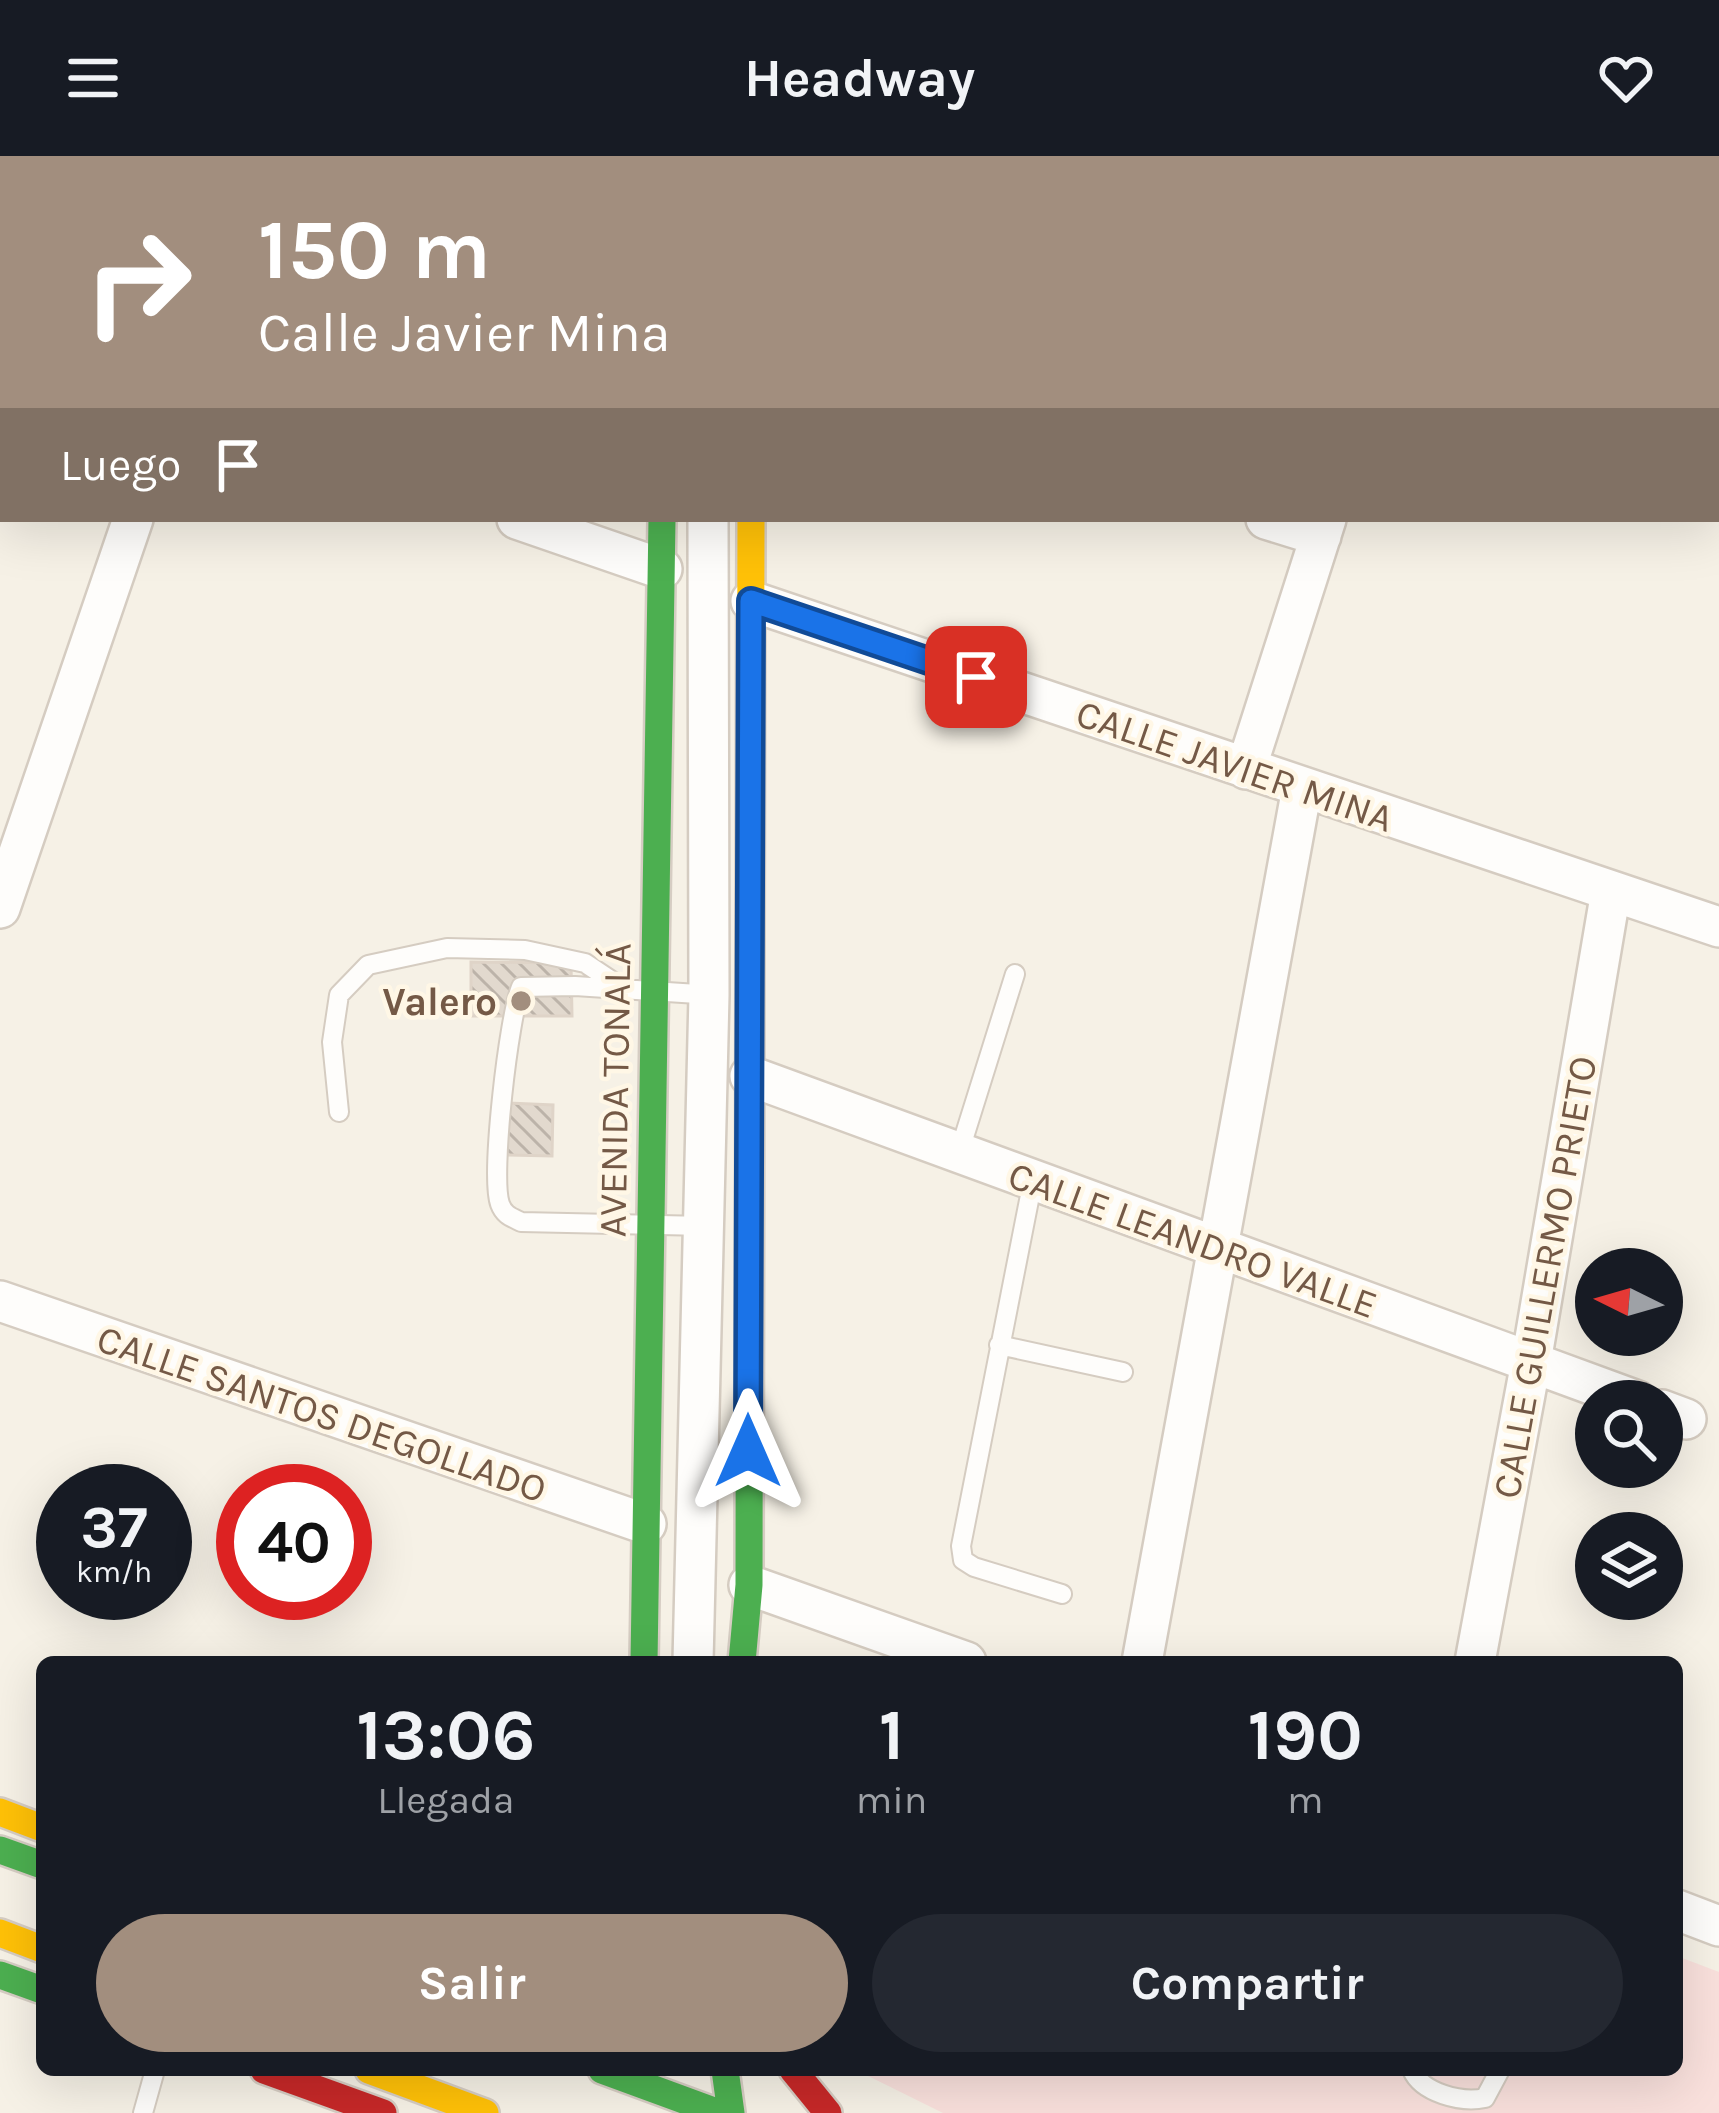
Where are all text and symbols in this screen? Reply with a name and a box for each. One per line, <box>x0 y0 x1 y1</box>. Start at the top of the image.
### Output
icon: menu <box>60 45 126 111</box>
icon: heart <box>1593 45 1659 111</box>
text: Headway <box>744 46 975 110</box>
text: 150 m <box>258 201 491 299</box>
icon: right <box>60 204 216 360</box>
text: Calle Javier Mina <box>258 301 671 365</box>
icon: arrive <box>205 432 271 498</box>
text: Luego <box>60 439 181 491</box>
pin <box>925 626 1027 728</box>
icon: arrive <box>943 644 1009 710</box>
street label: CALLE JAVIER MINA <box>1070 690 1399 842</box>
street label: AVENIDA TONALÁ <box>589 942 641 1238</box>
place label: Valero <box>382 979 497 1025</box>
marker: Valero <box>508 988 534 1014</box>
street label: CALLE GUILLERMO PRIETO <box>1483 1052 1607 1502</box>
street label: CALLE LEANDRO VALLE <box>1002 1152 1383 1328</box>
north arrow <box>1575 1248 1683 1356</box>
map controls <box>1575 1248 1683 1620</box>
street label: CALLE SANTOS DEGOLLADO <box>91 1315 552 1513</box>
button: search <box>1575 1380 1683 1488</box>
position arrow <box>685 1388 811 1514</box>
speed limit sign: 40 <box>216 1464 372 1620</box>
text: 37 <box>80 1492 148 1562</box>
button: layers <box>1575 1512 1683 1620</box>
text: km/h <box>76 1554 152 1590</box>
text: 13:06 <box>356 1693 535 1777</box>
text: 1 <box>879 1693 904 1777</box>
text: 190 <box>1248 1693 1363 1777</box>
text: Llegada <box>377 1777 514 1823</box>
text: min <box>856 1777 927 1823</box>
text: m <box>1287 1777 1323 1823</box>
button: Salir <box>96 1914 848 2052</box>
button: Compartir <box>872 1914 1623 2052</box>

